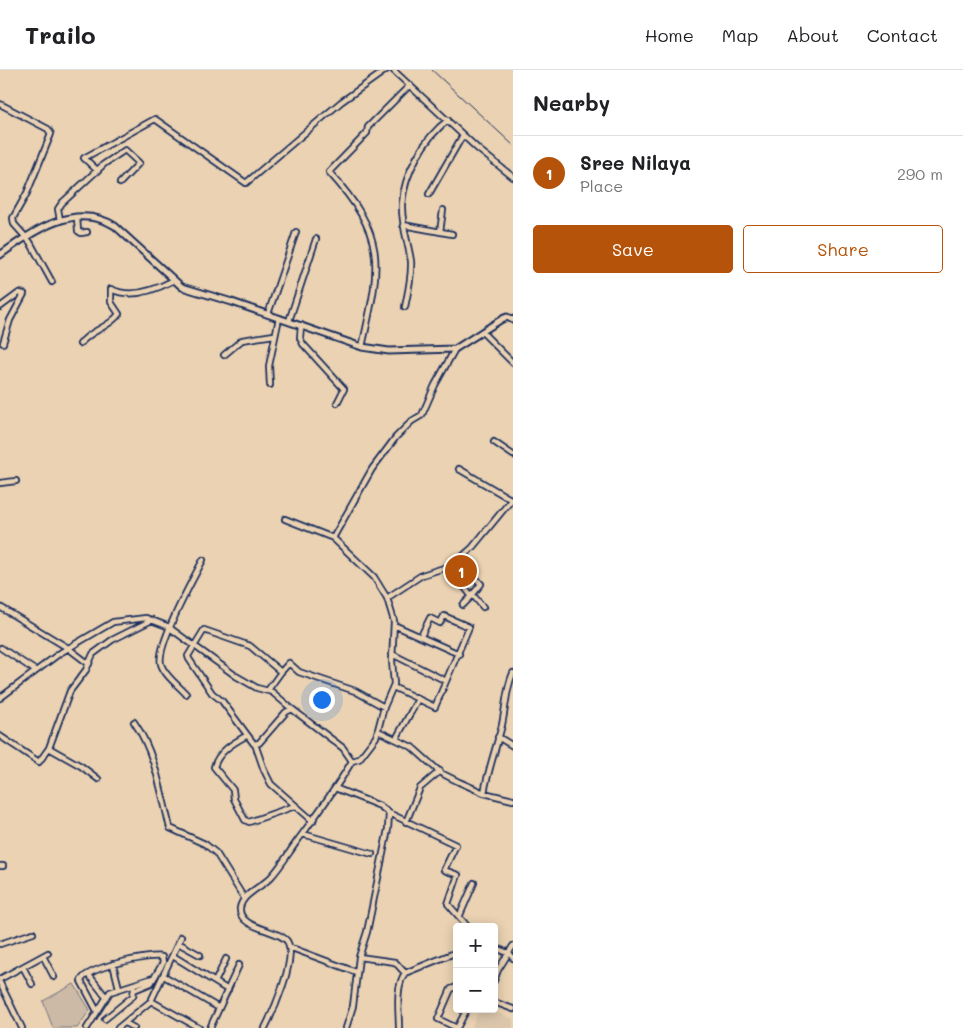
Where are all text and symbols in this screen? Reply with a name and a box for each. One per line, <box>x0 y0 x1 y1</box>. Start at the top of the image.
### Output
text: Trailo <box>25 19 96 50</box>
text: Home <box>645 23 694 47</box>
text: Map <box>722 23 758 47</box>
text: About <box>786 23 839 47</box>
text: Contact <box>867 23 938 47</box>
text: Nearby <box>533 89 610 116</box>
text: Sree Nilaya <box>580 150 691 175</box>
text: 1 <box>545 163 553 184</box>
text: 290 m <box>897 163 943 184</box>
text: Place <box>580 175 623 196</box>
button: Save <box>533 225 733 273</box>
button: Share <box>743 225 943 273</box>
pin: 1 <box>445 552 477 590</box>
your location <box>309 687 335 713</box>
map controls <box>453 923 498 1013</box>
button: + <box>453 923 498 968</box>
button: − <box>453 968 498 1013</box>

